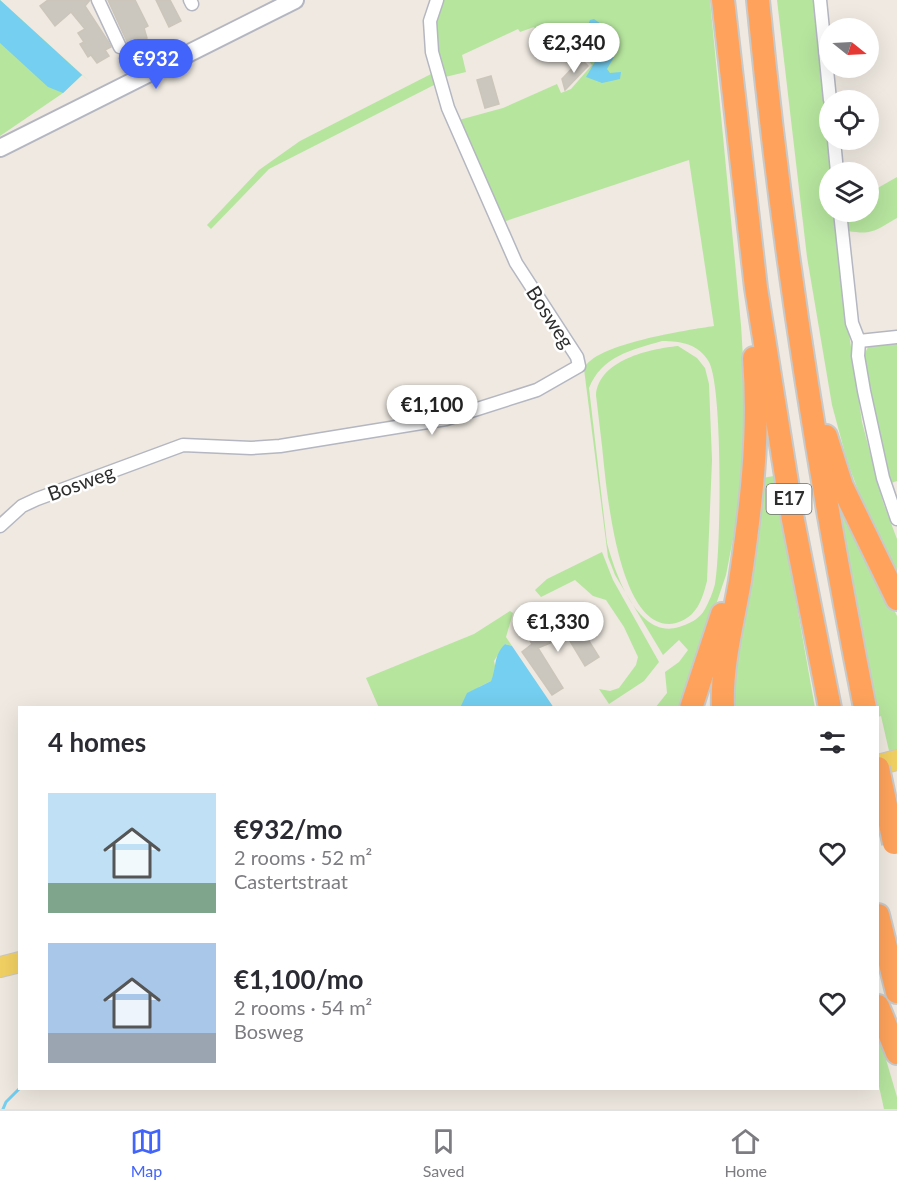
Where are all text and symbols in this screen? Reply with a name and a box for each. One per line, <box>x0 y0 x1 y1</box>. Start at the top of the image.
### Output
north arrow <box>819 18 879 78</box>
map controls <box>819 18 879 222</box>
pin: €2,340 <box>525 23 623 74</box>
text: €2,340 <box>543 30 605 54</box>
pin: €932 <box>120 39 192 90</box>
text: €932 <box>133 46 179 70</box>
button: locate <box>819 90 879 150</box>
button: layers <box>819 162 879 222</box>
street label: Bosweg <box>522 281 580 352</box>
pin: €1,100 <box>383 385 481 436</box>
text: €1,100 <box>401 392 463 416</box>
street label: Bosweg <box>44 459 117 505</box>
road number: E17 <box>766 484 812 514</box>
pin: €1,330 <box>509 602 607 653</box>
text: €1,330 <box>527 609 589 633</box>
text: 4 homes <box>48 726 146 758</box>
icon: filters <box>816 726 849 759</box>
text: €932/mo <box>234 813 342 845</box>
icon: home <box>96 817 168 889</box>
icon: heart <box>816 837 849 870</box>
text: 2 rooms · 52 m² <box>234 845 372 869</box>
text: Castertstraat <box>234 869 348 893</box>
text: €1,100/mo <box>234 963 364 995</box>
icon: home <box>96 967 168 1039</box>
icon: heart <box>816 987 849 1020</box>
text: 2 rooms · 54 m² <box>234 995 372 1019</box>
text: Bosweg <box>234 1019 303 1043</box>
tab: Map <box>130 1125 163 1180</box>
tab: Saved <box>423 1125 465 1180</box>
tab: Home <box>724 1125 767 1180</box>

